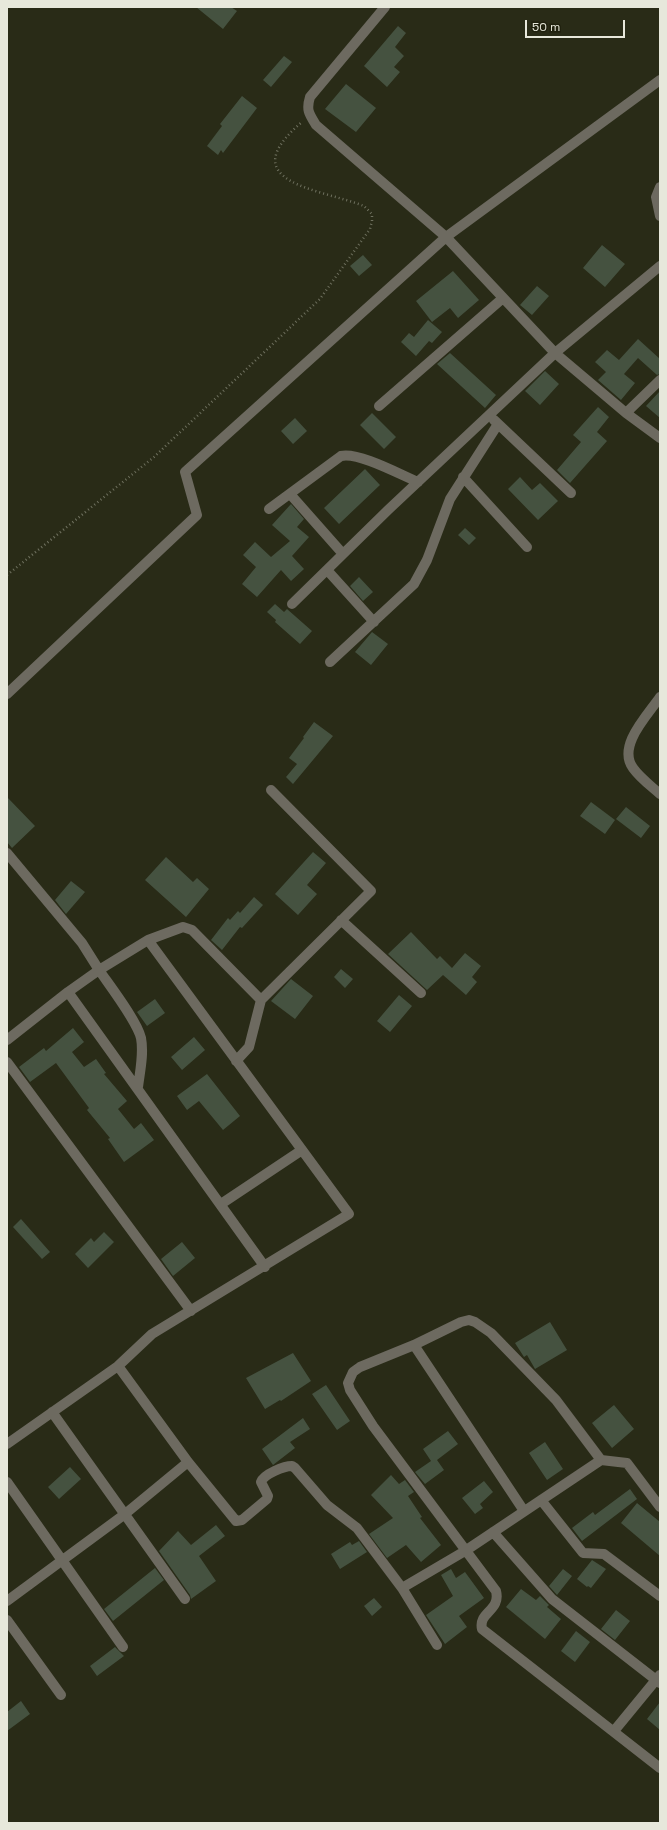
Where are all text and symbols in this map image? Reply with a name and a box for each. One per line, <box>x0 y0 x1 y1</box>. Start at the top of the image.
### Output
scale bar <box>527 12 627 38</box>
text: 50 m <box>532 19 560 35</box>

